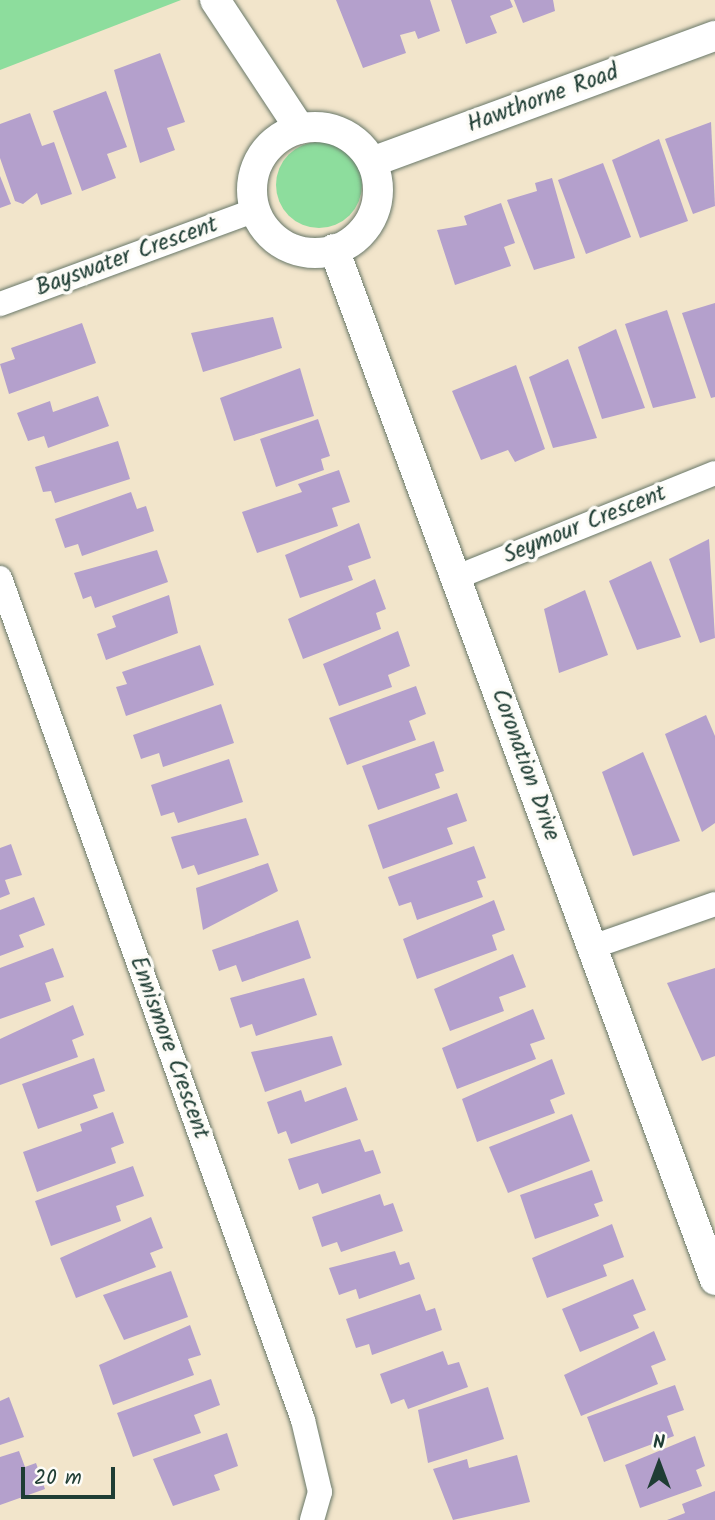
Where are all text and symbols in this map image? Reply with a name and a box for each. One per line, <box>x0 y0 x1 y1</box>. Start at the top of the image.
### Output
street label: Hawthorne Road <box>464 59 622 139</box>
street label: Bayswater Crescent <box>32 211 222 303</box>
street label: Seymour Crescent <box>500 480 670 570</box>
street label: Coronation Drive <box>485 685 565 845</box>
street label: Ennismore Crescent <box>123 953 215 1143</box>
text: N <box>653 1428 665 1458</box>
north arrow <box>624 1429 694 1499</box>
scale bar <box>24 1454 119 1498</box>
text: 20 m <box>34 1462 82 1495</box>

